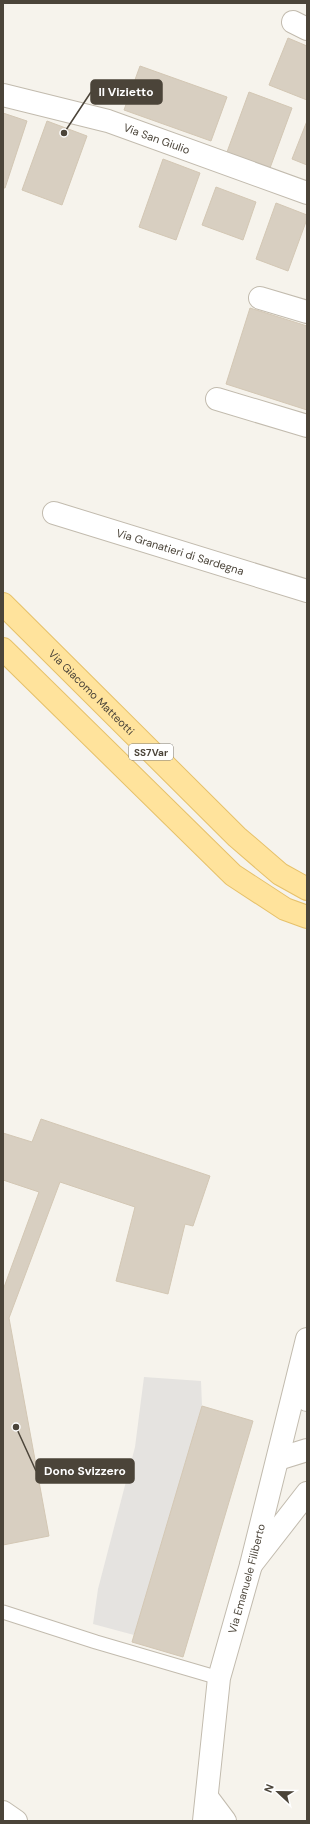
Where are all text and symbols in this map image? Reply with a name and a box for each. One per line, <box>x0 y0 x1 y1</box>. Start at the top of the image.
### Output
callout: Il Vizietto <box>91 80 162 104</box>
text: Il Vizietto <box>99 84 153 100</box>
street label: Via San Giulio <box>122 120 192 157</box>
street label: Via Granatieri di Sardegna <box>115 526 246 578</box>
street label: Via Giacomo Matteotti <box>46 647 137 738</box>
road number: SS7Var <box>129 744 173 760</box>
callout: Dono Svizzero <box>36 1459 134 1483</box>
text: Dono Svizzero <box>44 1463 126 1479</box>
street label: Via Emanuele Filiberto <box>225 1522 268 1635</box>
north arrow <box>258 1772 298 1812</box>
text: N <box>261 1782 277 1795</box>

